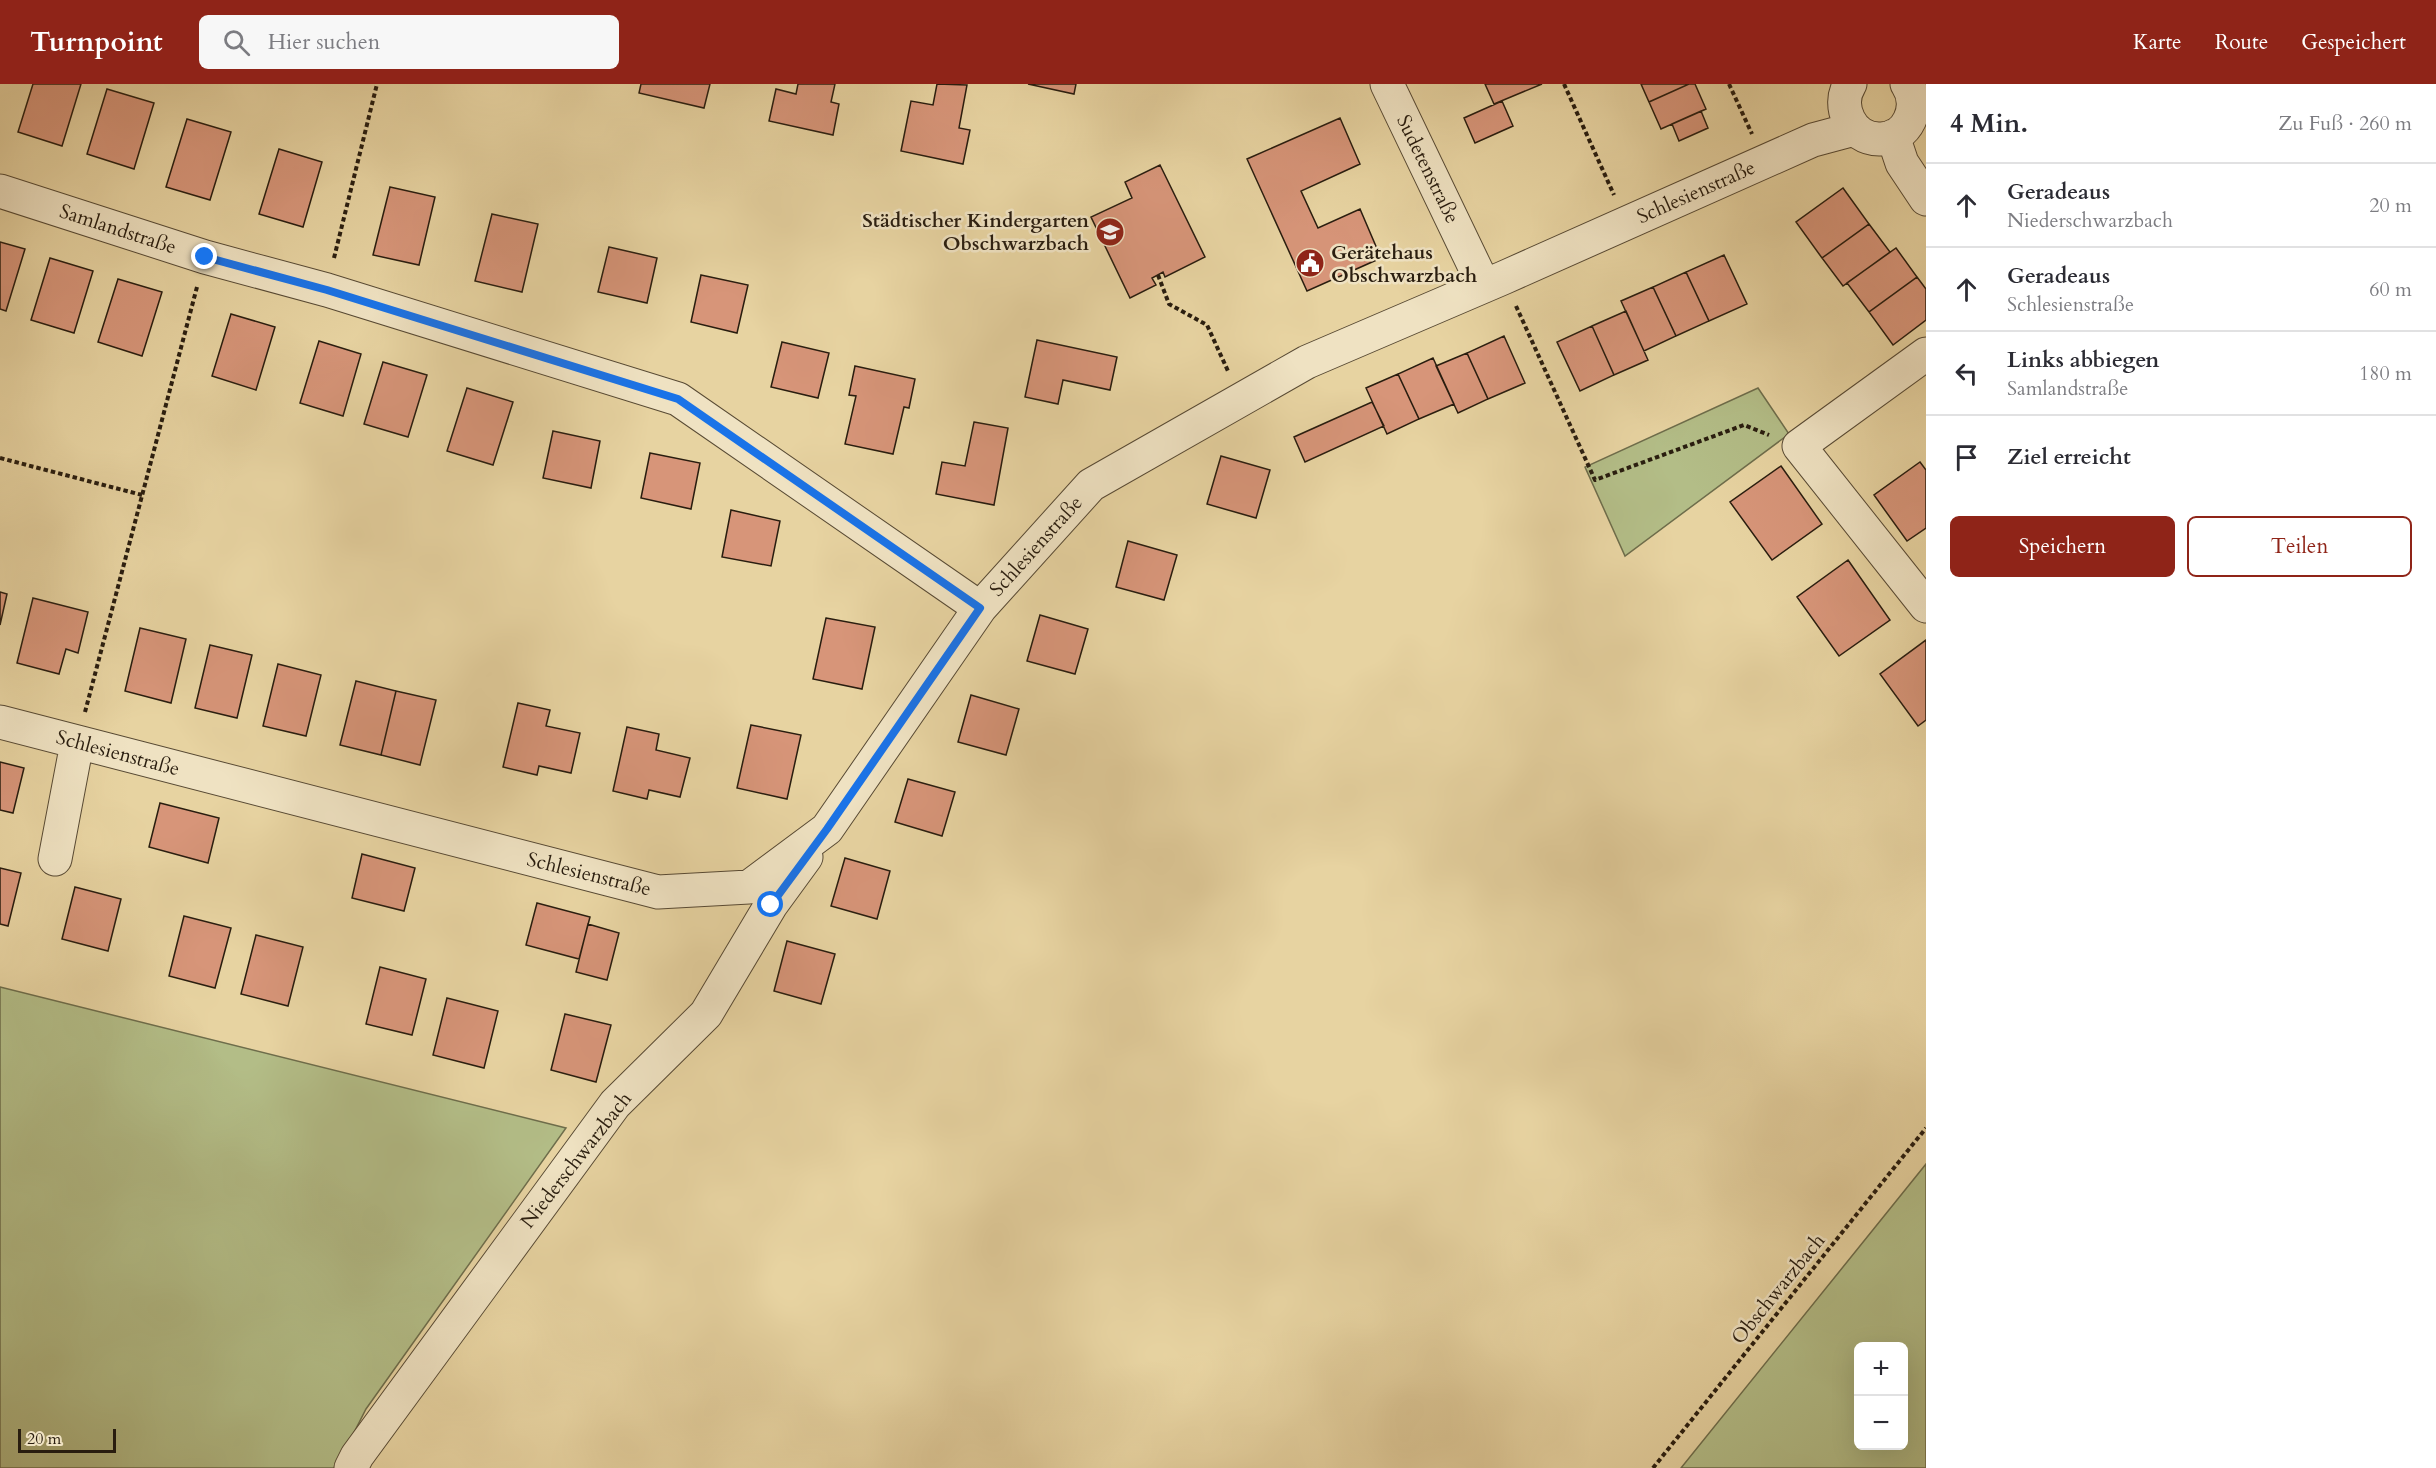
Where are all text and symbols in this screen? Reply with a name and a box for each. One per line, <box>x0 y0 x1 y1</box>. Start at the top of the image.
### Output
search box <box>199 15 619 69</box>
text: Turnpoint <box>30 23 163 61</box>
icon: search <box>220 26 253 59</box>
text: Hier suchen <box>268 27 380 57</box>
text: Karte <box>2133 28 2182 57</box>
text: Route <box>2215 28 2268 57</box>
text: Gespeichert <box>2301 28 2406 57</box>
text: 4 Min. <box>1950 106 2028 141</box>
street label: Sudetenstraße <box>1390 110 1466 228</box>
text: Zu Fuß · 260 m <box>2278 110 2412 137</box>
street label: Schlesienstraße <box>1632 154 1760 230</box>
text: Geradeaus <box>2007 177 2110 207</box>
icon: ahead <box>1950 189 1983 222</box>
text: 20 m <box>2369 192 2412 219</box>
street label: Samlandstraße <box>56 197 180 261</box>
place label: Städtischer Kindergarten Obschwarzbach <box>862 207 1090 257</box>
text: Niederschwarzbach <box>2007 207 2173 234</box>
school or university icon: Städtischer Kindergarten Obschwarzbach <box>1094 216 1126 248</box>
place label: Gerätehaus Obschwarzbach <box>1331 239 1478 289</box>
route end <box>191 243 217 269</box>
public building icon: Gerätehaus Obschwarzbach <box>1294 247 1326 279</box>
text: Geradeaus <box>2007 261 2110 291</box>
icon: ahead <box>1950 273 1983 306</box>
text: 60 m <box>2369 276 2412 303</box>
text: Schlesienstraße <box>2007 291 2134 318</box>
text: Links abbiegen <box>2007 345 2159 375</box>
icon: left <box>1950 357 1983 390</box>
text: 180 m <box>2359 360 2412 387</box>
text: Samlandstraße <box>2007 375 2128 402</box>
icon: arrive <box>1950 441 1983 474</box>
text: Ziel erreicht <box>2007 442 2131 472</box>
street label: Schlesienstraße <box>983 490 1089 602</box>
button: Speichern <box>1950 516 2175 577</box>
button: Teilen <box>2187 516 2412 577</box>
street label: Schlesienstraße <box>53 724 183 782</box>
street label: Schlesienstraße <box>524 846 654 902</box>
route start <box>757 891 783 917</box>
street label: Niederschwarzbach <box>514 1086 638 1234</box>
street label: Obschwarzbach <box>1725 1228 1831 1350</box>
map controls <box>1854 1342 1908 1450</box>
button: + <box>1854 1342 1908 1396</box>
button: − <box>1854 1396 1908 1450</box>
scale bar <box>18 1426 116 1454</box>
text: 20 m <box>27 1428 61 1450</box>

